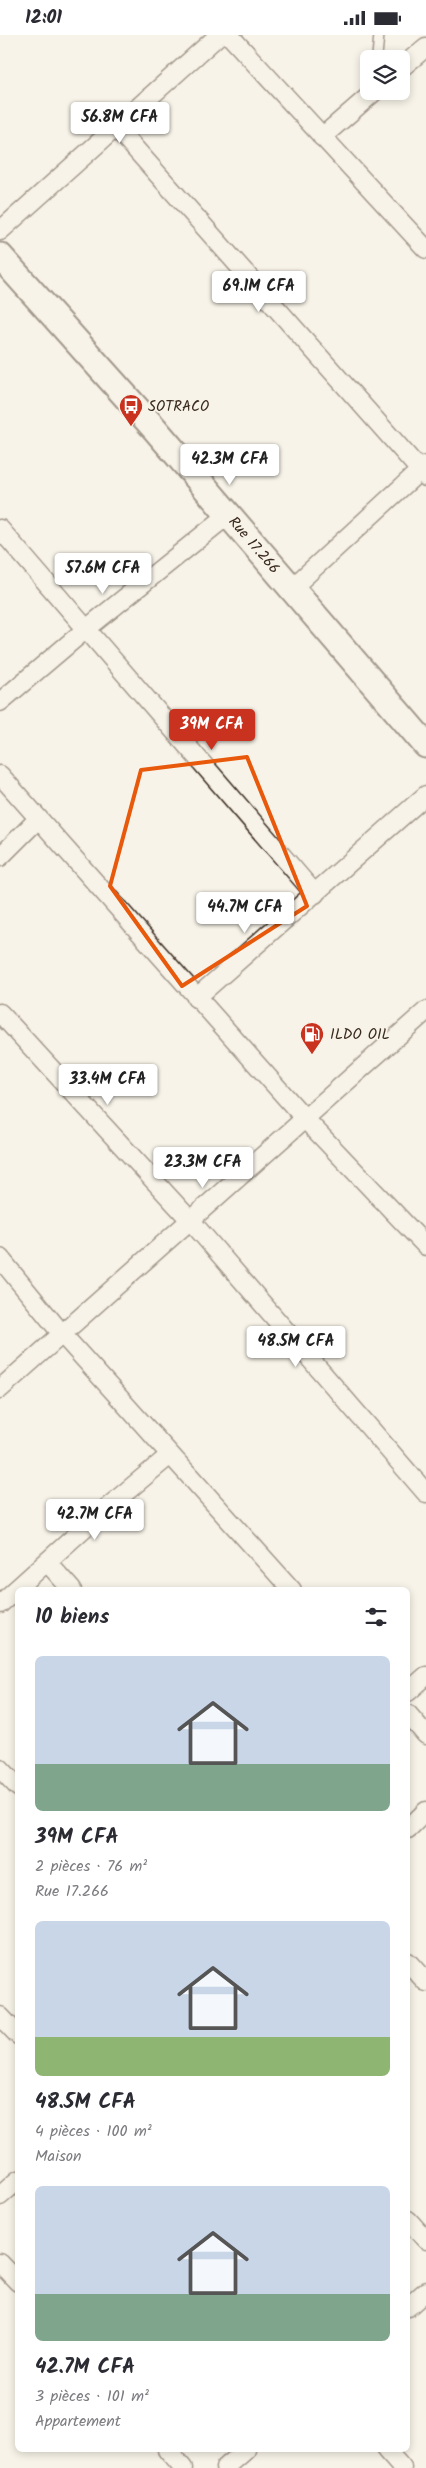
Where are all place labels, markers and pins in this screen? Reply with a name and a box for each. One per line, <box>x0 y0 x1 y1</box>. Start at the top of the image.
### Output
pin: 56.8M CFA <box>63 101 177 144</box>
pin: 69.1M CFA <box>202 271 316 313</box>
bus stop icon: SOTRACO <box>118 393 144 427</box>
place label: SOTRACO <box>148 395 209 419</box>
pin: 42.3M CFA <box>173 443 287 486</box>
pin: 57.6M CFA <box>46 553 160 595</box>
pin: 39M CFA <box>166 709 258 751</box>
pin: 44.7M CFA <box>188 891 302 934</box>
fuel station icon: ILDO OIL <box>299 1021 325 1055</box>
place label: ILDO OIL <box>330 1023 390 1047</box>
pin: 33.4M CFA <box>51 1063 165 1106</box>
pin: 23.3M CFA <box>146 1147 260 1189</box>
pin: 48.5M CFA <box>239 1325 353 1368</box>
pin: 42.7M CFA <box>38 1499 152 1541</box>

